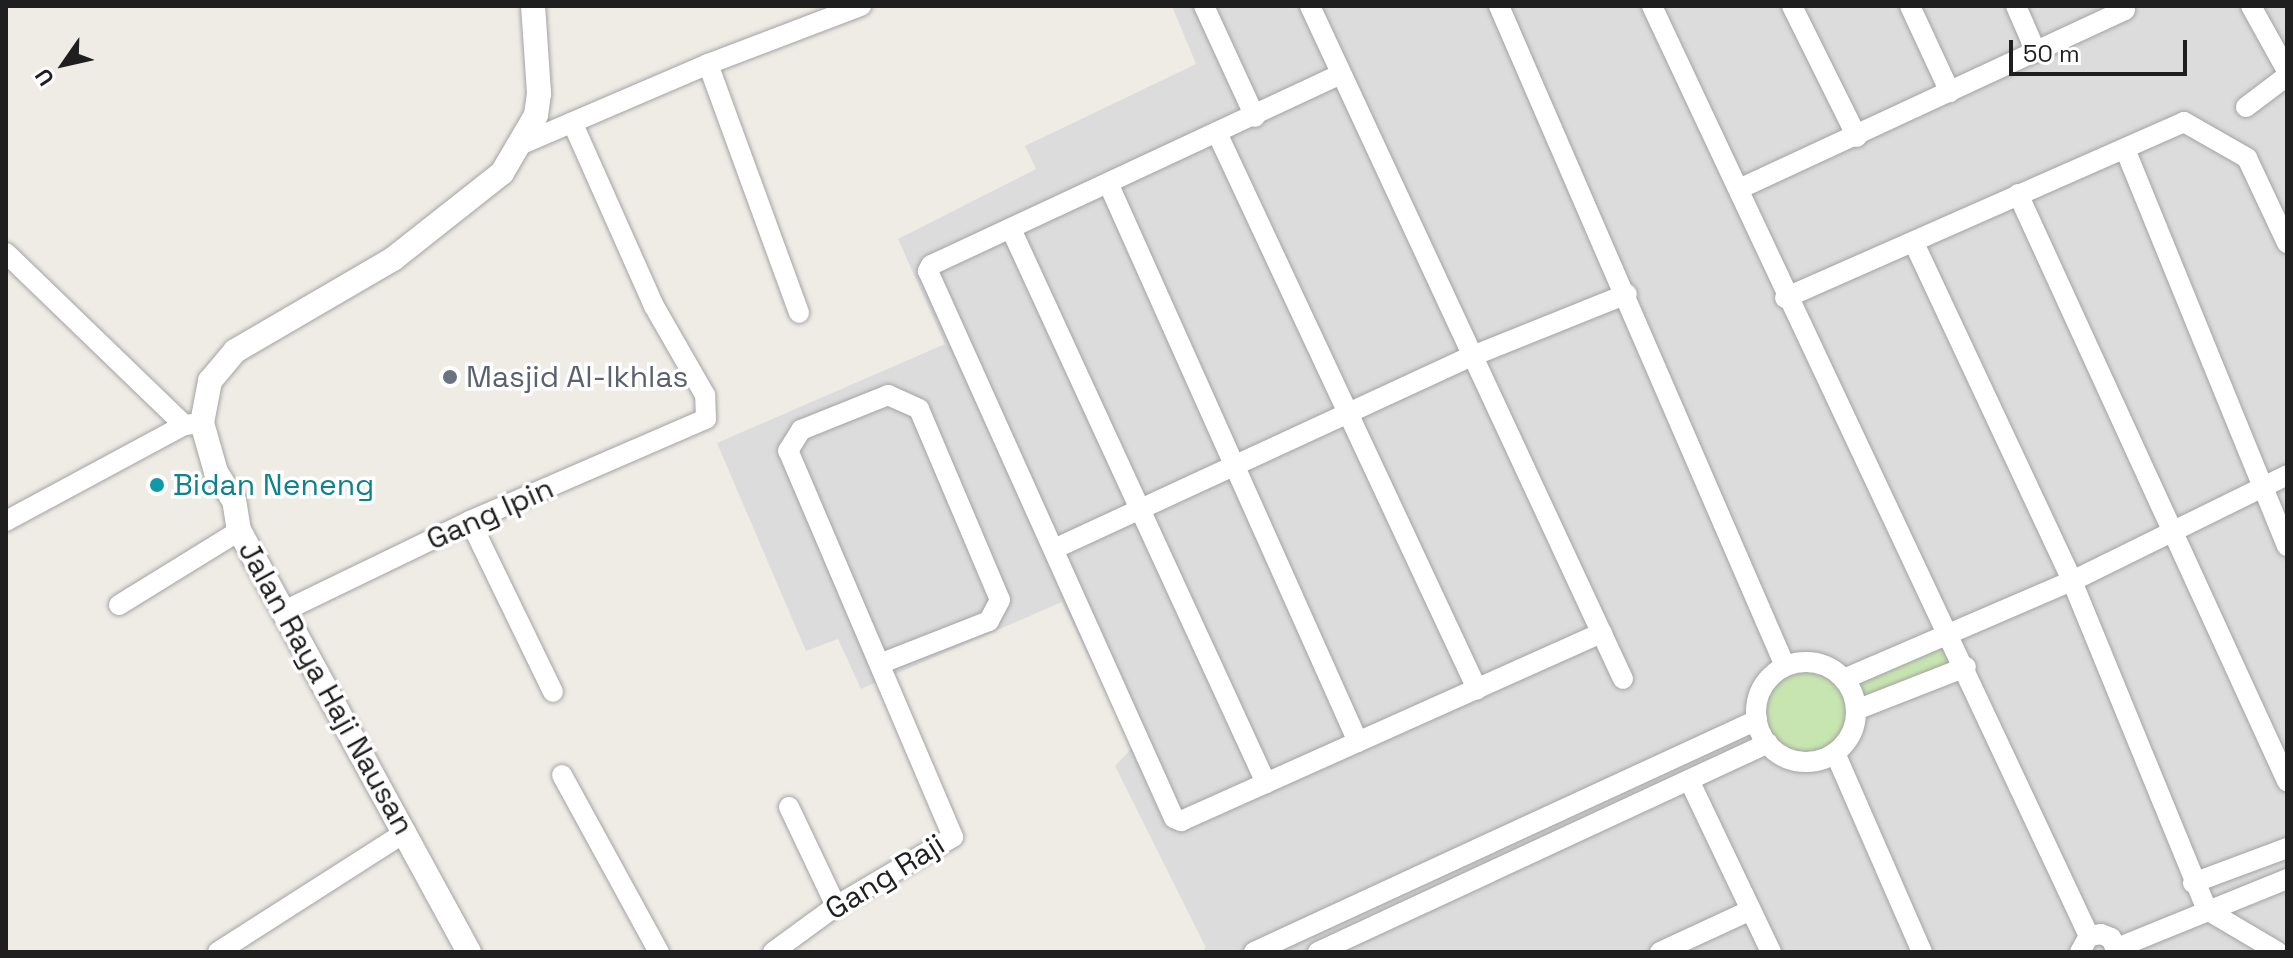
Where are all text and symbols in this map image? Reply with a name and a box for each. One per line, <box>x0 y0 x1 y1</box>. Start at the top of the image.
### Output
north arrow <box>24 24 104 104</box>
scale bar <box>2013 24 2191 74</box>
text: 50 m <box>2023 38 2080 69</box>
text: U <box>28 63 60 91</box>
place label: Masjid Al-Ikhlas <box>466 359 689 395</box>
marker: Masjid Al-Ikhlas <box>441 368 459 386</box>
place label: Bidan Neneng <box>173 467 374 503</box>
street label: Gang Ipin <box>421 470 559 558</box>
marker: Bidan Neneng <box>148 476 166 494</box>
street label: Jalan Raya Haji Nausan <box>230 535 422 841</box>
street label: Gang Raji <box>819 826 951 928</box>

